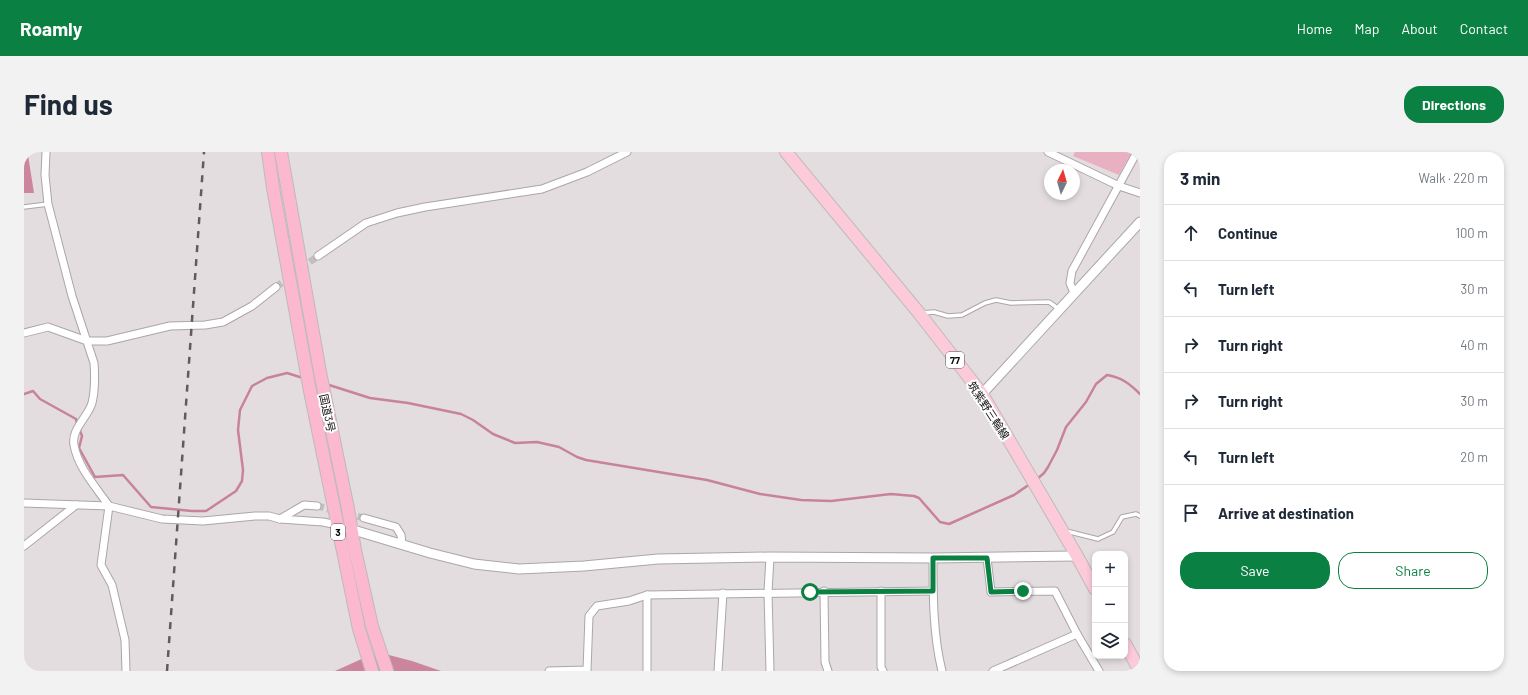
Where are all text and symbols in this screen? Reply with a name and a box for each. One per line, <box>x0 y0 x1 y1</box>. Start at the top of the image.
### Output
text: Roamly <box>20 17 82 40</box>
text: Home <box>1297 20 1333 37</box>
text: Map <box>1355 20 1379 37</box>
text: About <box>1401 20 1438 37</box>
text: Contact <box>1460 20 1508 37</box>
button: Directions <box>1404 86 1504 123</box>
text: Find us <box>24 87 113 121</box>
north arrow <box>1044 164 1080 200</box>
text: 3 min <box>1180 168 1220 188</box>
text: Walk · 220 m <box>1418 170 1488 186</box>
icon: ahead <box>1180 222 1202 244</box>
text: Continue <box>1218 224 1278 242</box>
text: 100 m <box>1455 225 1488 241</box>
icon: left <box>1180 278 1202 300</box>
text: Turn left <box>1218 280 1274 298</box>
text: 30 m <box>1461 281 1488 297</box>
icon: right <box>1180 334 1202 356</box>
text: Turn right <box>1218 336 1283 354</box>
text: 40 m <box>1460 337 1488 353</box>
road number: 77 <box>946 352 964 368</box>
street label: 筑紫野三輪線 <box>966 379 1012 441</box>
icon: right <box>1180 390 1202 412</box>
text: Turn right <box>1218 392 1283 410</box>
street label: 国道3号 <box>318 393 338 433</box>
text: 30 m <box>1461 393 1488 409</box>
icon: left <box>1180 446 1202 468</box>
text: Turn left <box>1218 448 1274 466</box>
text: 20 m <box>1460 449 1488 465</box>
icon: arrive <box>1180 502 1202 524</box>
text: Arrive at destination <box>1218 504 1354 522</box>
road number: 3 <box>331 524 345 540</box>
map controls <box>1092 551 1128 659</box>
button: + <box>1092 551 1128 587</box>
button: Save <box>1180 552 1330 589</box>
button: Share <box>1338 552 1488 589</box>
route end <box>1014 582 1032 600</box>
route start <box>801 583 819 601</box>
button: − <box>1092 587 1128 623</box>
button: layers <box>1092 623 1128 659</box>

